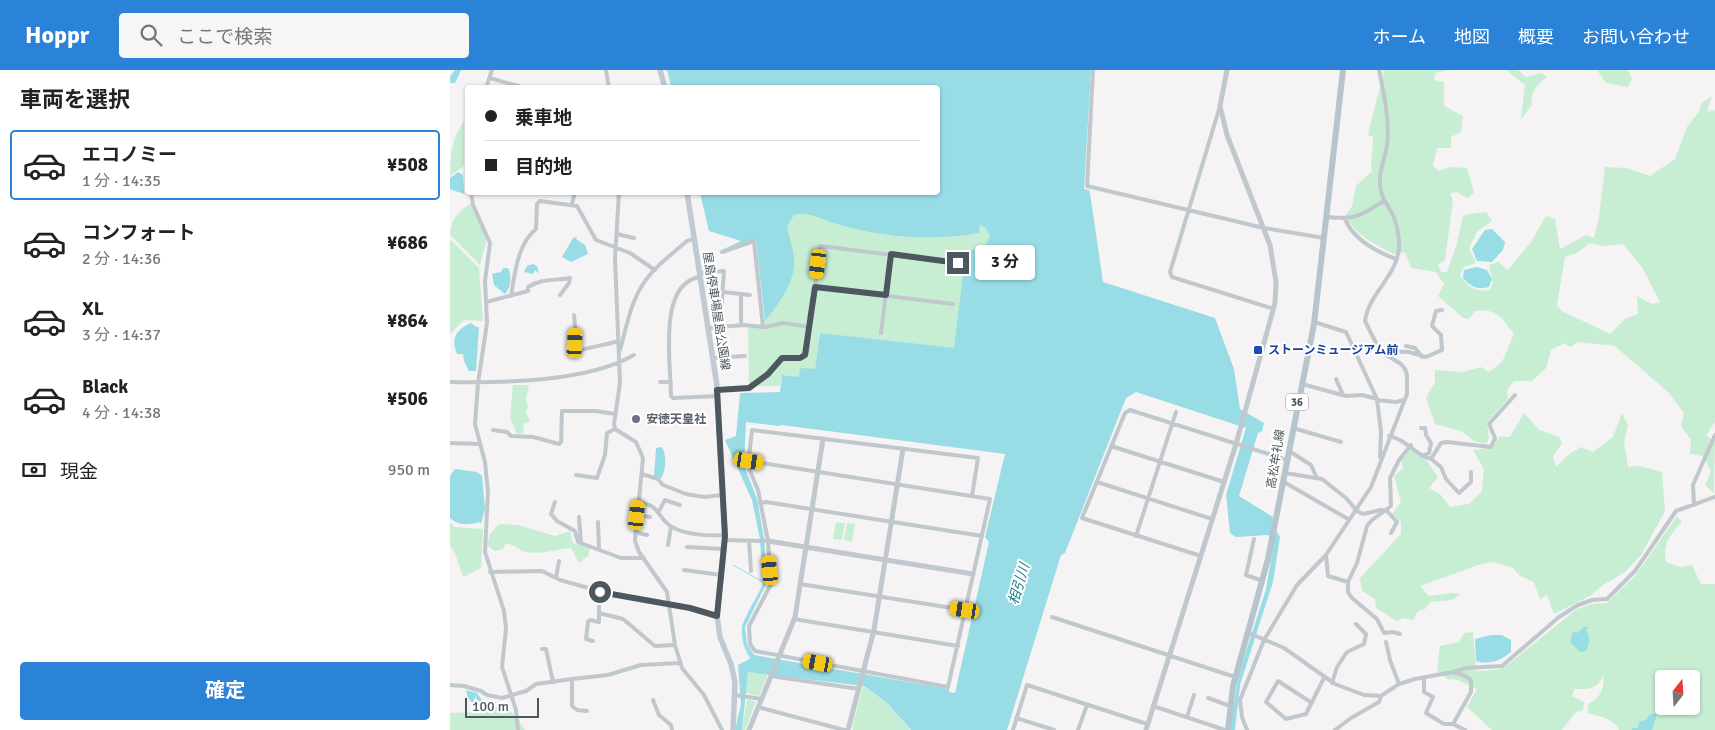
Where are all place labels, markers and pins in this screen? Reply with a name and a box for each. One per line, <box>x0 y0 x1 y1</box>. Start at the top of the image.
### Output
place label: ストーンミュージアム前 <box>1268 343 1398 358</box>
marker: ストーンミュージアム前 <box>1252 344 1264 356</box>
place label: 安徳天皇社 <box>646 412 706 427</box>
marker: 安徳天皇社 <box>630 413 642 425</box>

